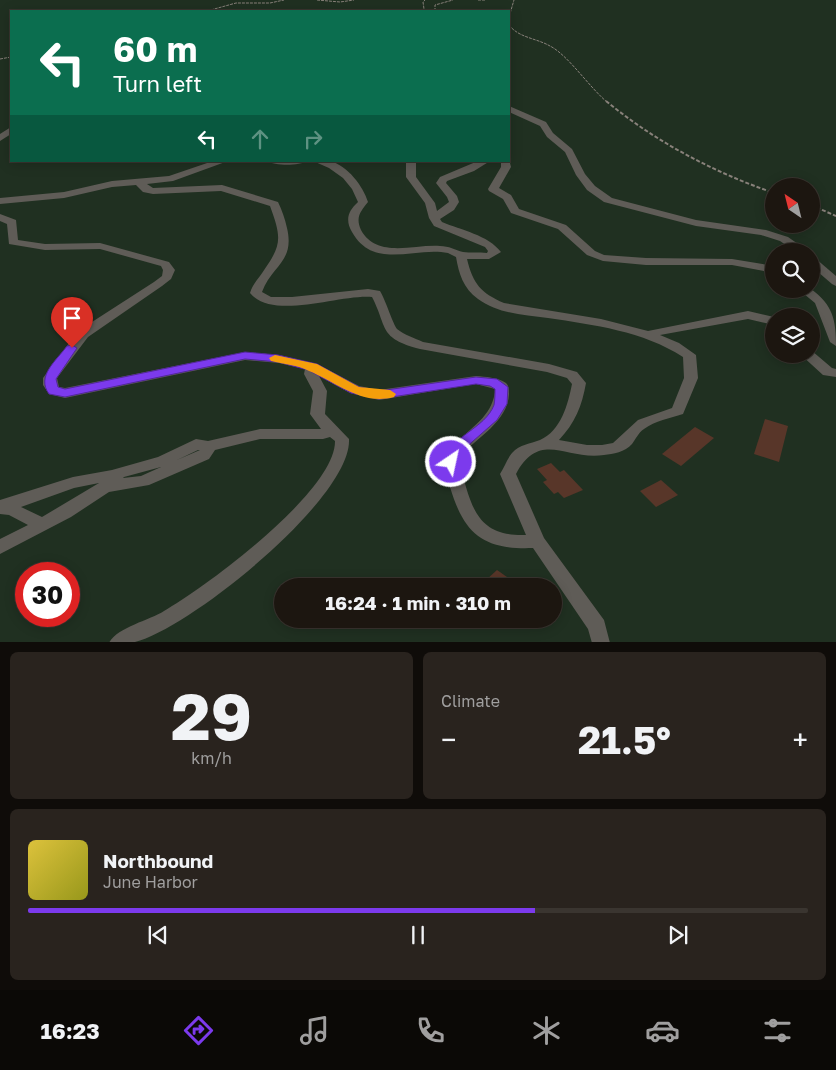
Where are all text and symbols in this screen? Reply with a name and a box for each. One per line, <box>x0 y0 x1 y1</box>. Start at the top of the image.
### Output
text: 60 m <box>113 28 197 70</box>
icon: left <box>30 30 95 95</box>
text: Turn left <box>113 70 202 97</box>
icon: left <box>193 125 221 153</box>
icon: ahead <box>246 125 274 153</box>
icon: right <box>299 125 327 153</box>
north arrow <box>765 178 820 232</box>
map controls <box>765 178 820 363</box>
button: search <box>765 243 820 298</box>
pin <box>51 297 93 348</box>
icon: arrive <box>58 304 86 332</box>
button: layers <box>765 308 820 363</box>
position arrow <box>424 435 476 487</box>
speed limit sign: 30 <box>15 562 80 627</box>
text: 16:24 · 1 min · 310 m <box>325 591 511 614</box>
text: 29 <box>171 676 252 754</box>
text: Climate <box>441 691 500 711</box>
text: 21.5° <box>578 717 671 762</box>
text: − <box>441 723 456 756</box>
text: + <box>793 723 808 756</box>
text: km/h <box>191 748 232 768</box>
text: Northbound <box>103 849 213 872</box>
text: June Harbor <box>103 872 198 892</box>
icon: previous <box>144 921 172 949</box>
icon: pause <box>404 921 432 949</box>
icon: next <box>664 921 692 949</box>
icon: directions <box>181 1013 216 1048</box>
icon: music <box>297 1013 332 1048</box>
icon: phone <box>413 1013 448 1048</box>
icon: climate <box>529 1013 564 1048</box>
icon: car <box>645 1013 680 1048</box>
icon: filters <box>760 1013 795 1048</box>
text: 16:23 <box>40 1017 100 1044</box>

